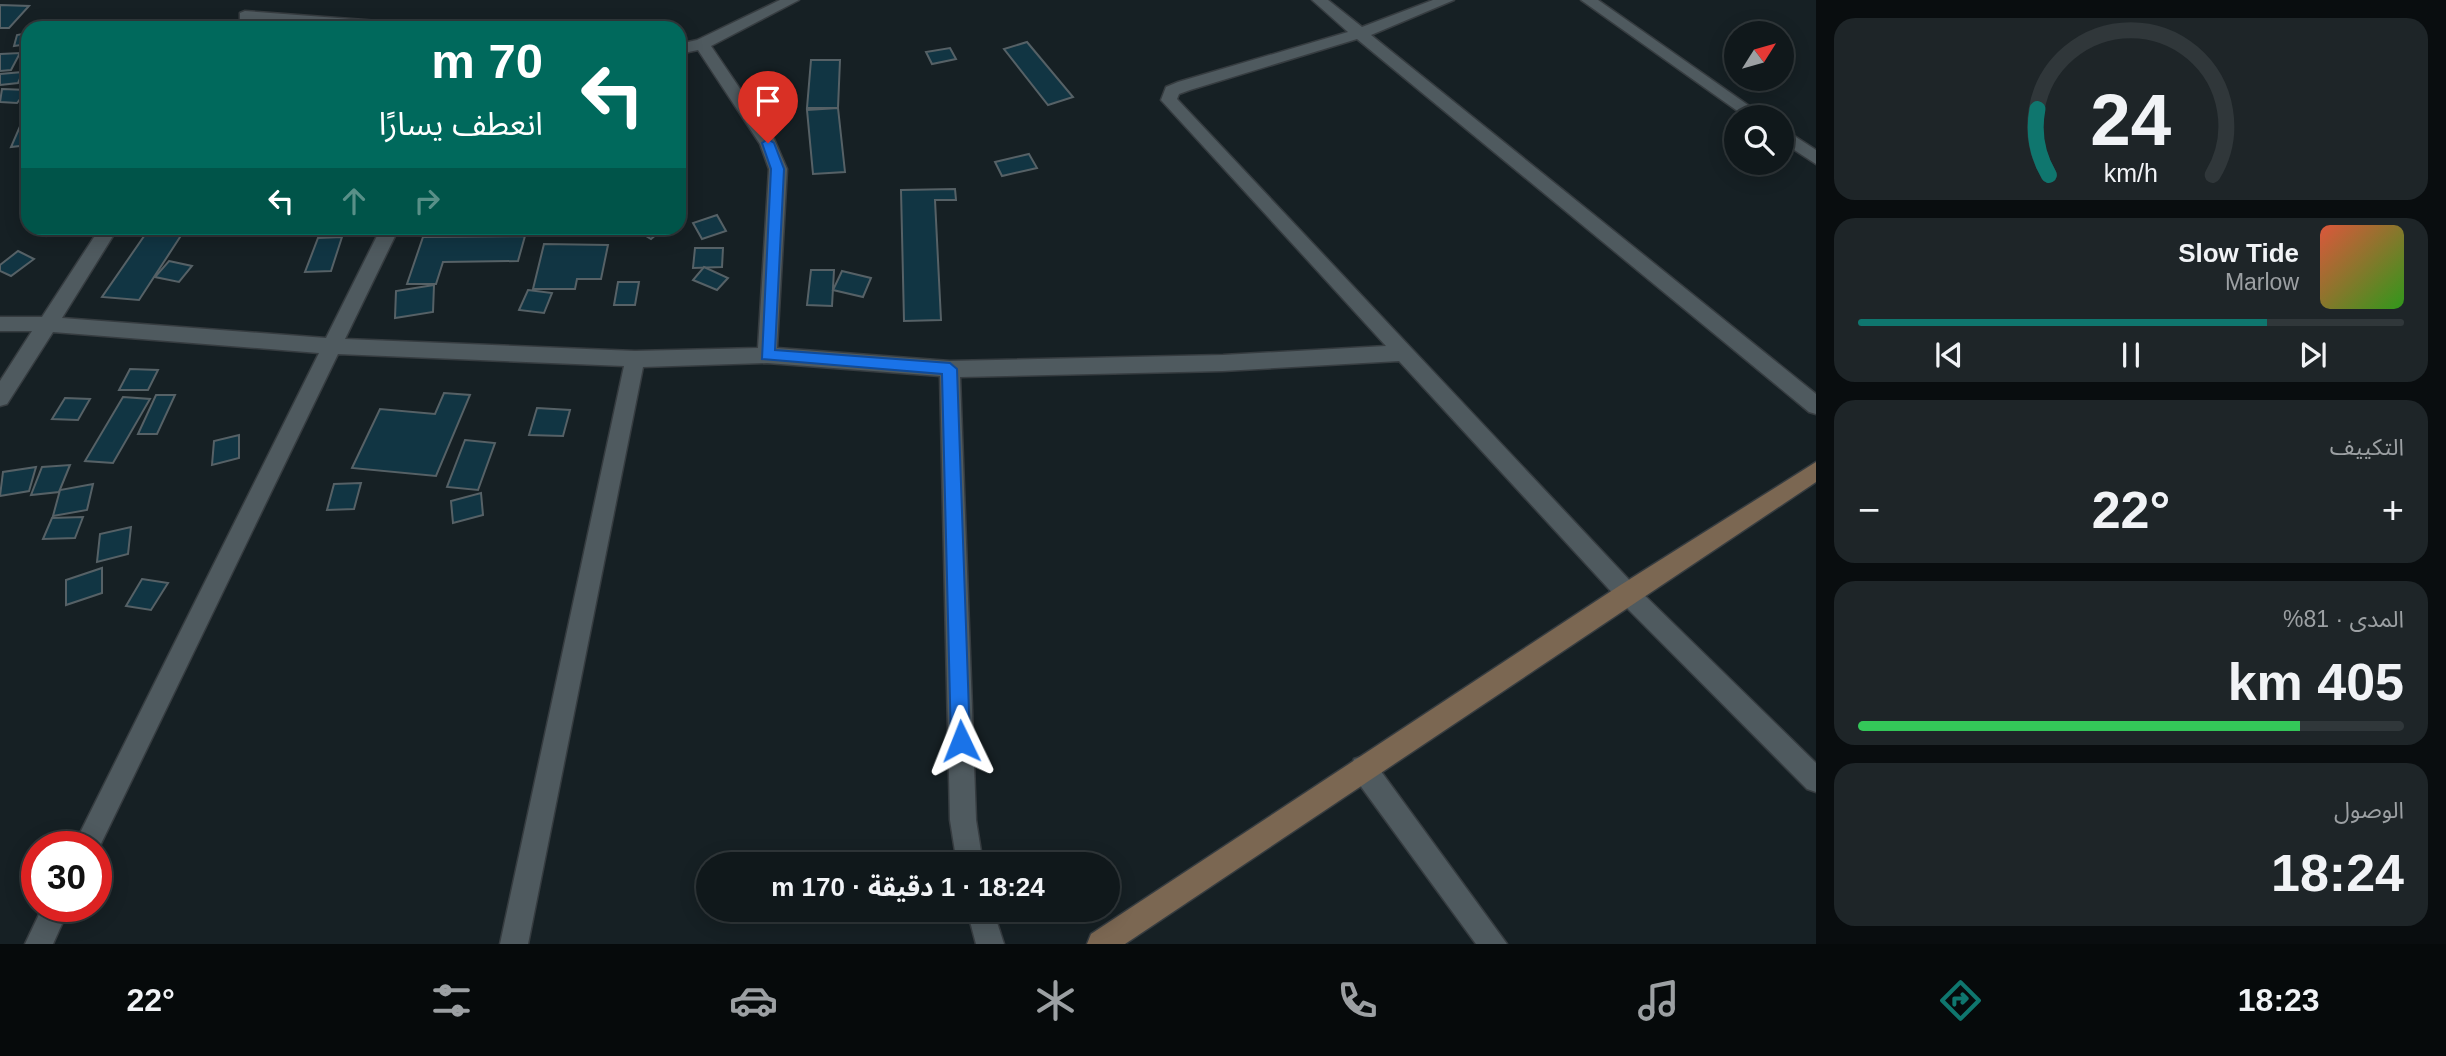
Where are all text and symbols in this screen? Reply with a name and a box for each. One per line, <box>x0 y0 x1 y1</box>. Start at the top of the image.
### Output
north arrow <box>1724 21 1794 91</box>
map controls <box>1724 21 1794 175</box>
text: 70 m <box>431 34 543 88</box>
icon: left <box>567 49 658 140</box>
pin <box>738 71 798 143</box>
text: 24 <box>2091 79 2172 160</box>
icon: arrive <box>749 82 787 120</box>
button: search <box>1724 105 1794 175</box>
text: انعطف يسارًا <box>379 106 543 142</box>
text: km/h <box>2104 159 2158 187</box>
icon: left <box>262 182 300 220</box>
icon: ahead <box>335 182 373 220</box>
icon: right <box>408 182 446 220</box>
text: Slow Tide <box>2178 238 2299 268</box>
text: Marlow <box>2225 269 2299 295</box>
icon: previous <box>1930 336 1968 374</box>
icon: pause <box>2112 336 2150 374</box>
icon: next <box>2294 336 2332 374</box>
text: التكييف <box>2330 434 2404 460</box>
text: 22° <box>2092 481 2170 539</box>
text: − <box>1858 489 1880 531</box>
text: + <box>2382 489 2404 531</box>
text: المدى · 81% <box>2283 606 2404 632</box>
text: 405 km <box>2228 653 2404 711</box>
position arrow <box>924 704 998 778</box>
text: الوصول <box>2334 797 2404 823</box>
speed limit sign: 30 <box>21 831 112 922</box>
text: 18:24 <box>2271 844 2404 902</box>
text: 18:24 · 1 دقيقة · 170 m <box>771 872 1045 902</box>
icon: filters <box>427 976 476 1025</box>
icon: car <box>729 976 778 1025</box>
icon: climate <box>1031 976 1080 1025</box>
icon: phone <box>1333 976 1382 1025</box>
icon: music <box>1634 976 1683 1025</box>
icon: directions <box>1936 976 1985 1025</box>
text: 22° <box>126 982 175 1018</box>
text: 18:23 <box>2238 982 2320 1018</box>

